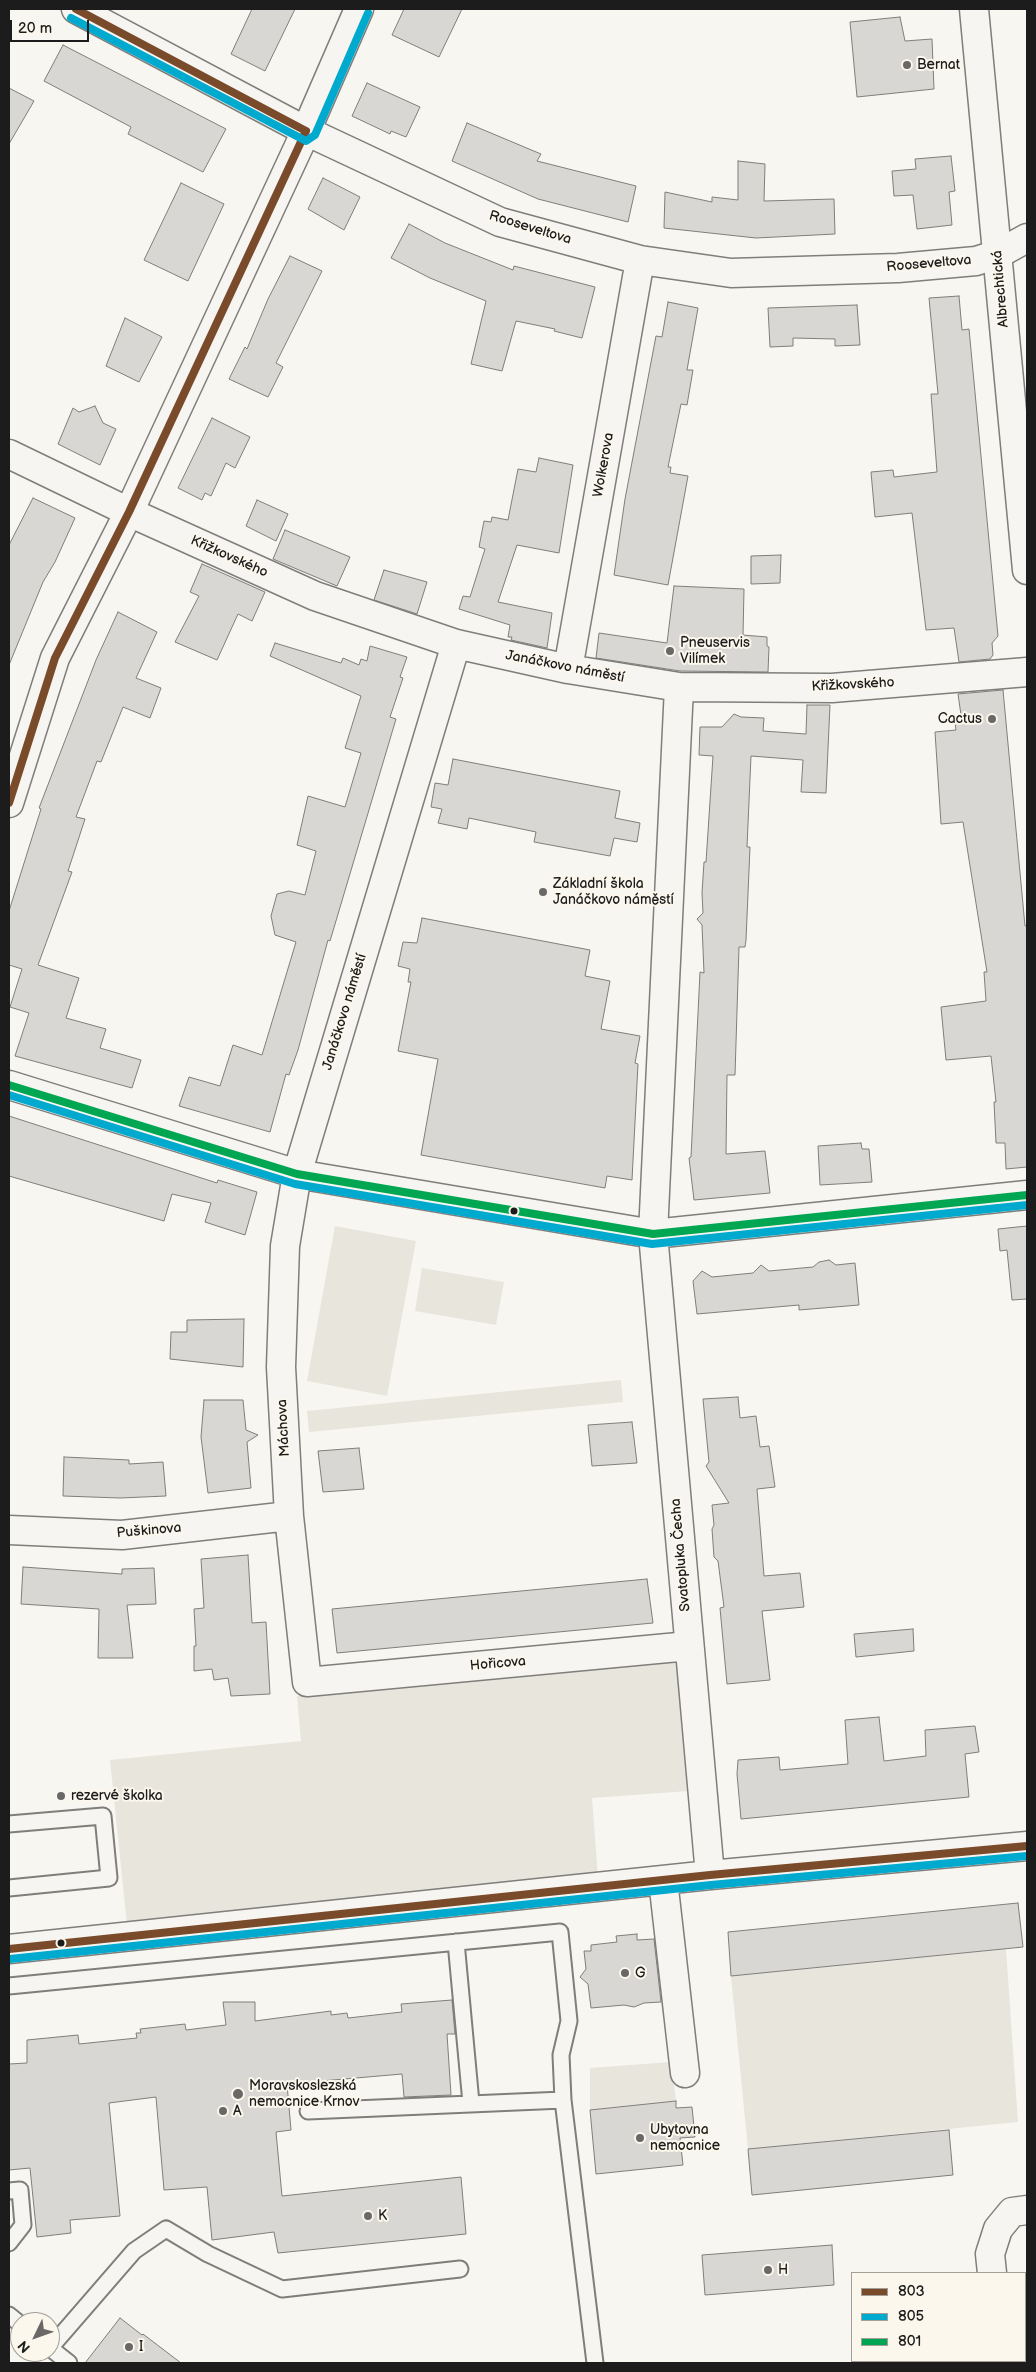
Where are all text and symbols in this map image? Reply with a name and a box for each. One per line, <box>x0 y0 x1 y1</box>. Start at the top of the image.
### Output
scale bar <box>12 10 91 42</box>
text: 20 m <box>18 19 52 38</box>
place label: Bernat <box>917 57 960 73</box>
marker: Bernat <box>901 59 913 71</box>
street label: Rooseveltova <box>487 208 573 248</box>
street label: Albrechtická <box>989 250 1013 328</box>
street label: Rooseveltova <box>886 252 972 276</box>
street label: Wolkerova <box>590 431 618 499</box>
street label: Křižkovského <box>188 532 270 582</box>
place label: Pneuservis Vilímek <box>680 635 750 668</box>
marker: Pneuservis Vilímek <box>664 645 676 657</box>
street label: Janáčkovo náměstí <box>504 647 626 687</box>
street label: Křižkovského <box>811 674 895 696</box>
place label: Cactus <box>938 711 982 727</box>
marker: Cactus <box>986 713 998 725</box>
place label: Základní škola Janáčkovo náměstí <box>553 876 674 909</box>
marker: Základní škola Janáčkovo náměstí <box>537 886 549 898</box>
street label: Janáčkovo náměstí <box>319 952 371 1072</box>
unlabelled marker <box>509 1206 519 1216</box>
street label: Máchova <box>274 1399 294 1457</box>
street label: Svatopluka Čecha <box>668 1498 694 1612</box>
street label: Puškinova <box>116 1520 182 1542</box>
street label: Hořicova <box>469 1653 527 1675</box>
place label: rezervé školka <box>71 1788 163 1804</box>
marker: rezervé školka <box>55 1790 67 1802</box>
unlabelled marker <box>56 1938 66 1948</box>
place label: G <box>635 1965 645 1981</box>
marker: G <box>619 1967 631 1979</box>
place label: Moravskoslezská nemocnice Krnov <box>249 2078 359 2110</box>
marker: Moravskoslezská nemocnice Krnov <box>231 2087 245 2101</box>
place label: A <box>233 2103 242 2119</box>
marker: A <box>217 2105 229 2117</box>
place label: Ubytovna nemocnice <box>650 2122 720 2154</box>
marker: Ubytovna nemocnice <box>634 2132 646 2144</box>
place label: K <box>378 2208 387 2224</box>
marker: K <box>362 2210 374 2222</box>
place label: H <box>778 2262 788 2278</box>
marker: H <box>762 2264 774 2276</box>
legend <box>851 2272 1026 2362</box>
text: 803 <box>898 2282 925 2301</box>
text: 805 <box>898 2307 924 2326</box>
north arrow <box>10 2312 60 2362</box>
text: 801 <box>898 2332 921 2351</box>
text: N <box>14 2337 34 2356</box>
place label: I <box>139 2339 143 2355</box>
marker: I <box>123 2341 135 2353</box>

